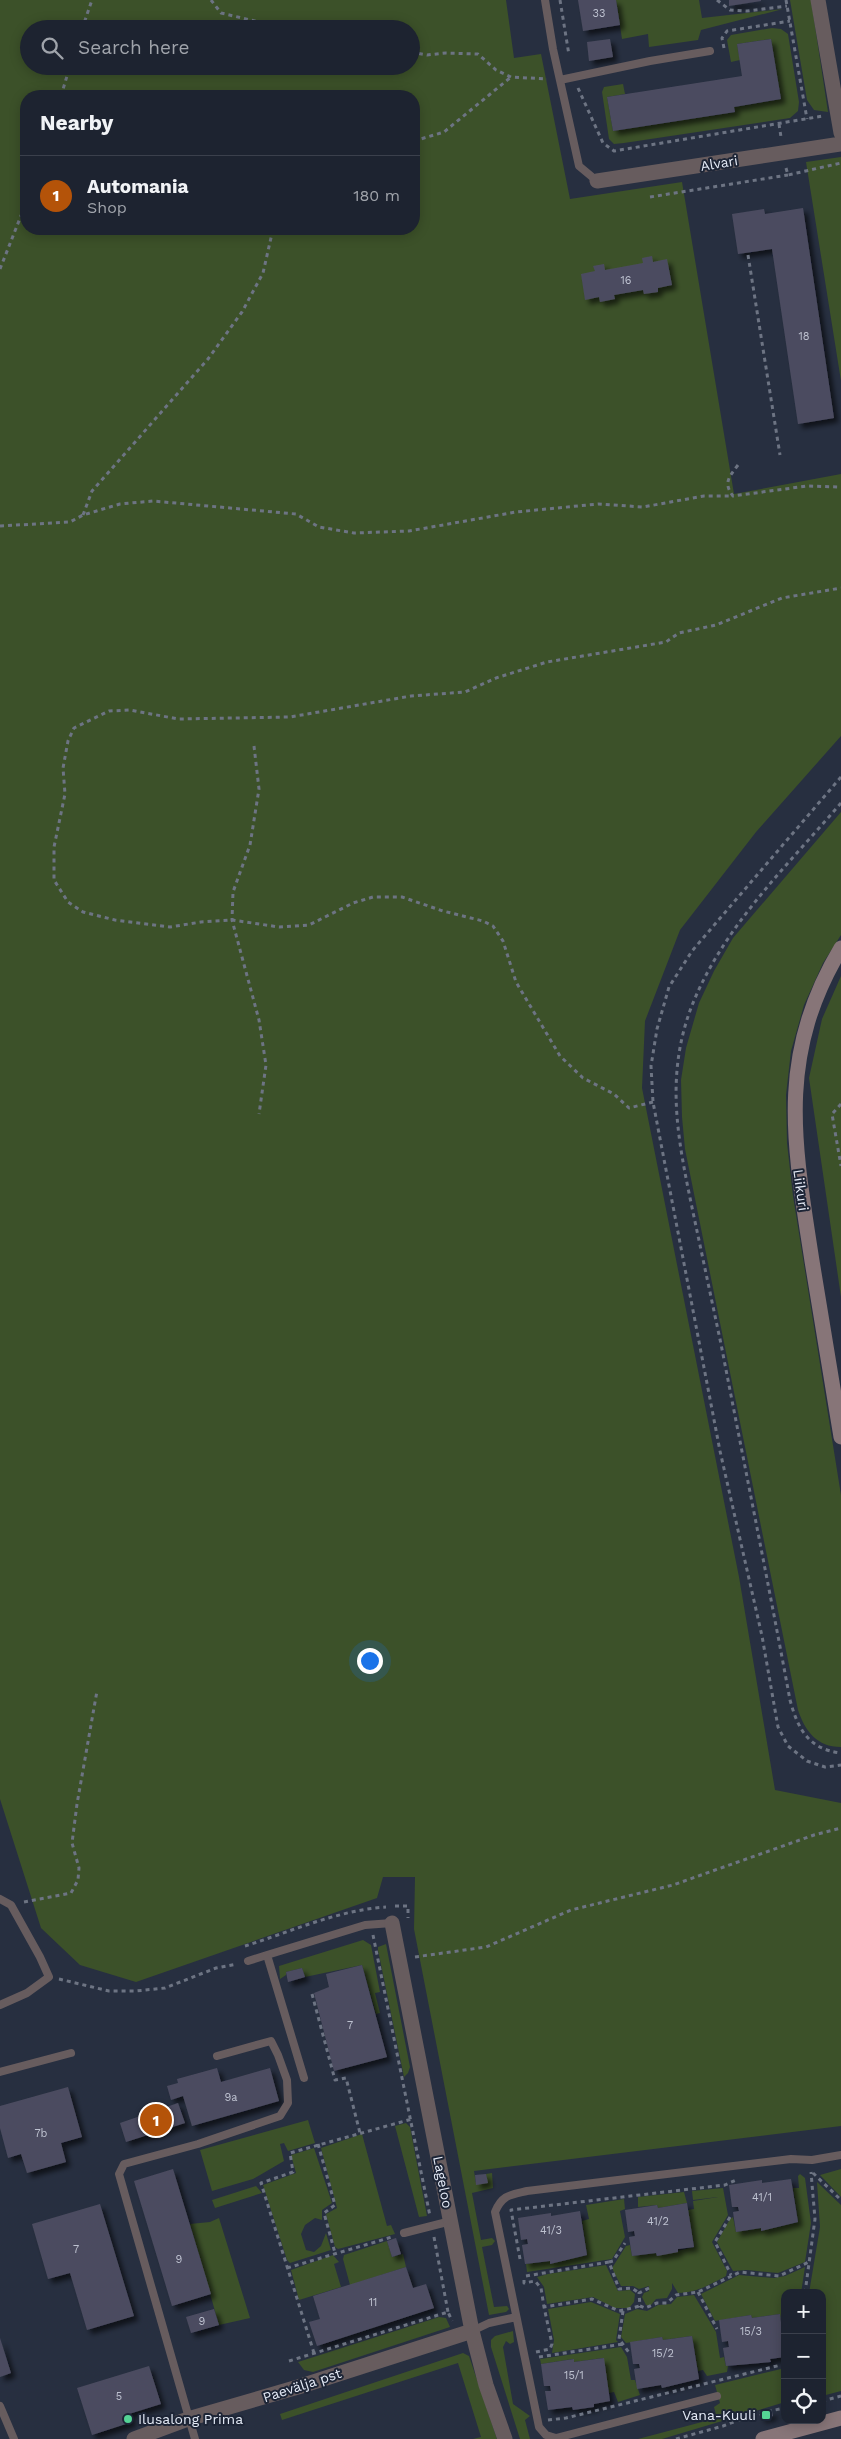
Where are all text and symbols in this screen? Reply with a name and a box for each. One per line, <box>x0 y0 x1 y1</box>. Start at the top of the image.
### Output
house number: 33 <box>593 7 605 20</box>
search box <box>20 20 420 75</box>
icon: search <box>38 34 66 62</box>
text: Search here <box>78 36 189 59</box>
text: Nearby <box>40 110 113 135</box>
street label: Alvari <box>699 152 739 174</box>
text: Automania <box>87 175 188 198</box>
text: 1 <box>53 186 59 205</box>
text: 180 m <box>353 186 400 205</box>
text: Shop <box>87 198 127 217</box>
house number: 16 <box>621 274 632 287</box>
house number: 18 <box>798 330 810 343</box>
street label: Liikuri <box>790 1168 812 1212</box>
your location <box>357 1648 383 1674</box>
house number: 7 <box>347 2019 353 2032</box>
house number: 9a <box>224 2091 238 2104</box>
pin: 1 <box>140 2101 172 2139</box>
house number: 7b <box>34 2127 48 2140</box>
street label: Lageloo <box>430 2155 456 2209</box>
house number: 41/1 <box>752 2191 772 2204</box>
house number: 41/2 <box>647 2215 669 2228</box>
house number: 41/3 <box>540 2224 562 2237</box>
house number: 7 <box>73 2243 79 2256</box>
house number: 9 <box>176 2253 183 2266</box>
map controls <box>781 2289 826 2424</box>
button: + <box>781 2289 826 2334</box>
house number: 11 <box>369 2296 377 2309</box>
house number: 9 <box>199 2315 206 2328</box>
house number: 15/3 <box>740 2325 762 2338</box>
button: − <box>781 2334 826 2379</box>
house number: 15/2 <box>652 2347 674 2360</box>
street label: Paevälja pst <box>261 2365 343 2405</box>
house number: 15/1 <box>564 2369 584 2382</box>
button: locate <box>781 2379 826 2424</box>
house number: 5 <box>116 2390 122 2403</box>
place label: Vana-Kuuli <box>682 2407 756 2423</box>
marker: Vana-Kuuli <box>760 2409 772 2421</box>
place label: Ilusalong Prima <box>138 2411 243 2427</box>
marker: Ilusalong Prima <box>122 2413 134 2425</box>

